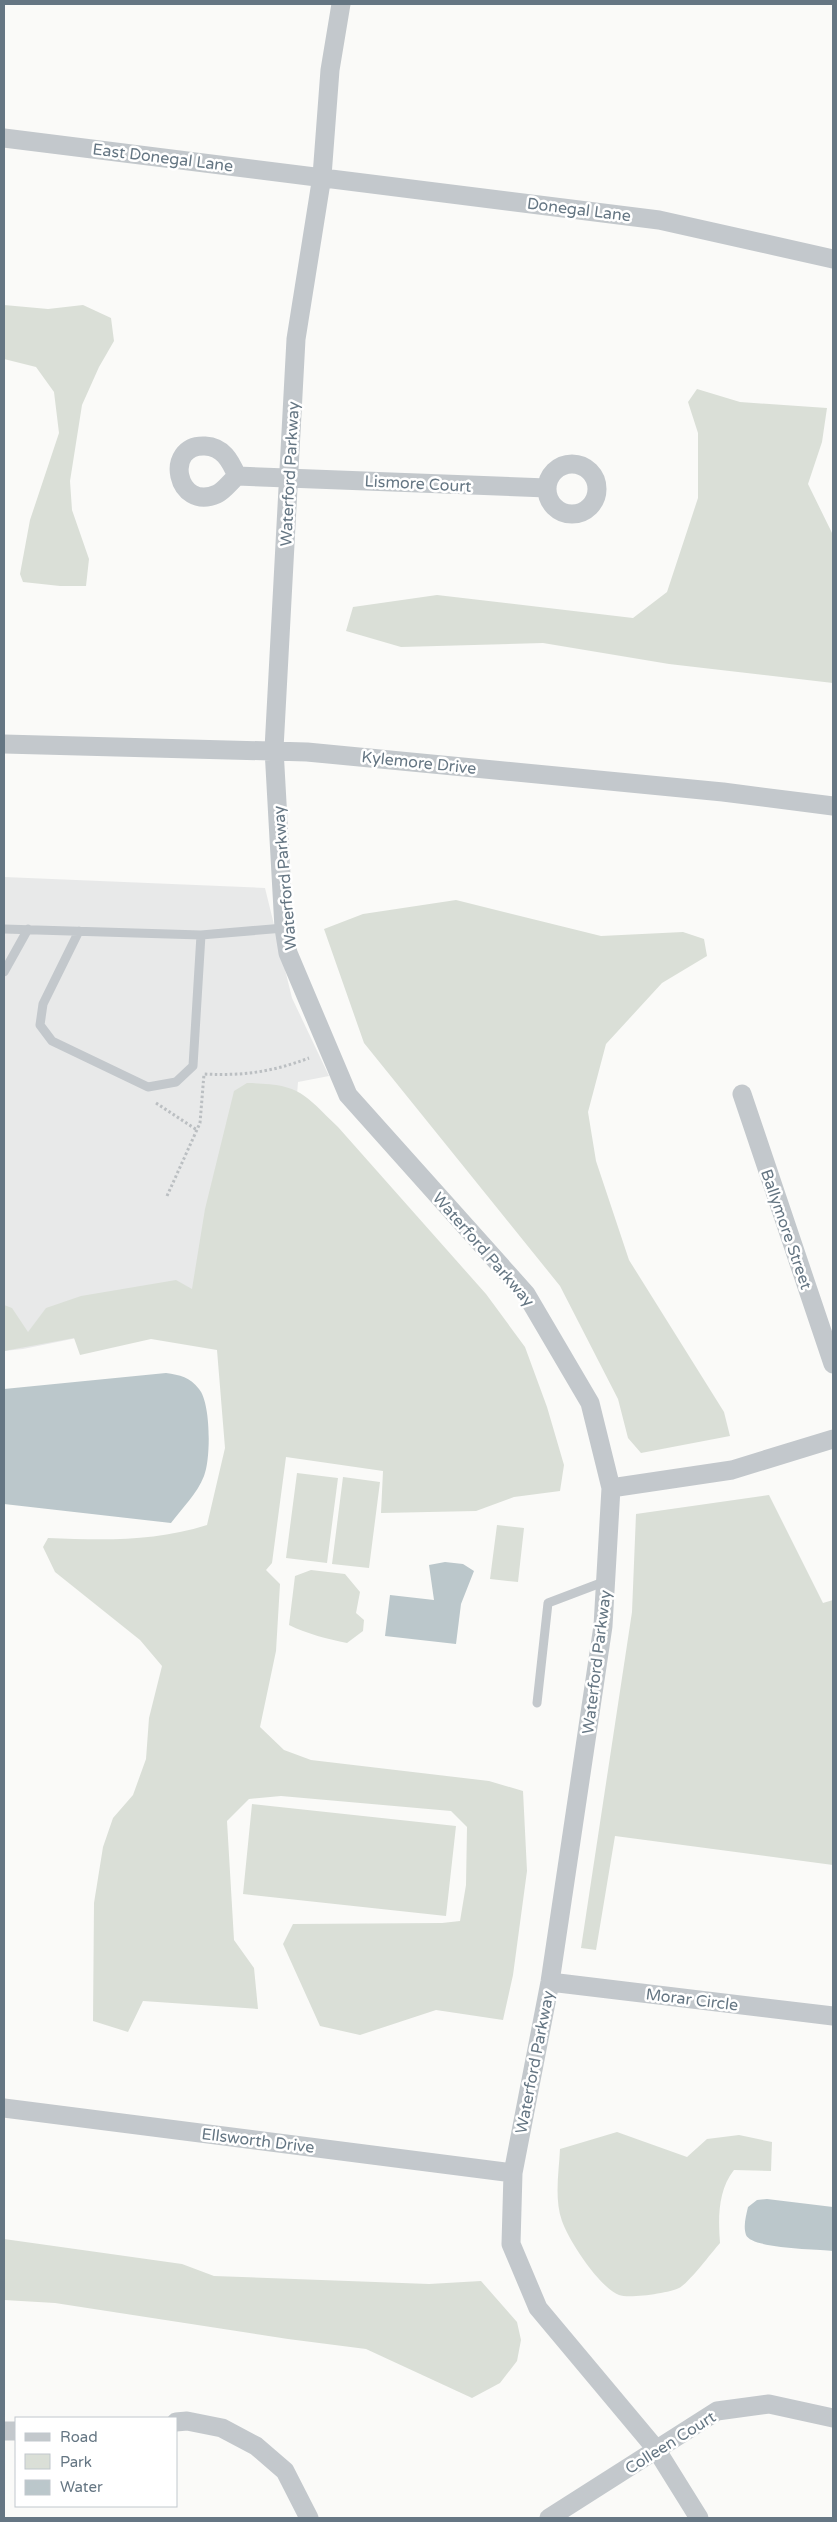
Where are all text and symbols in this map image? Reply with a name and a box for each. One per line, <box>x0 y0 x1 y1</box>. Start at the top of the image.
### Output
street label: East Donegal Lane <box>91 139 234 177</box>
street label: Donegal Lane <box>526 194 632 226</box>
street label: Waterford Parkway <box>276 401 304 547</box>
street label: Lismore Court <box>364 471 472 497</box>
street label: Kylemore Drive <box>361 747 477 779</box>
street label: Waterford Parkway <box>269 804 301 951</box>
street label: Ballymore Street <box>756 1167 816 1292</box>
street label: Waterford Parkway <box>428 1188 539 1311</box>
street label: Waterford Parkway <box>578 1588 616 1735</box>
street label: Morar Circle <box>645 1984 739 2016</box>
street label: Waterford Parkway <box>511 1989 559 2135</box>
street label: Ellsworth Drive <box>200 2124 315 2158</box>
street label: Colleen Court <box>621 2407 720 2479</box>
legend <box>15 2417 178 2507</box>
text: Road <box>60 2428 98 2446</box>
text: Park <box>60 2453 92 2471</box>
text: Water <box>60 2478 103 2496</box>

